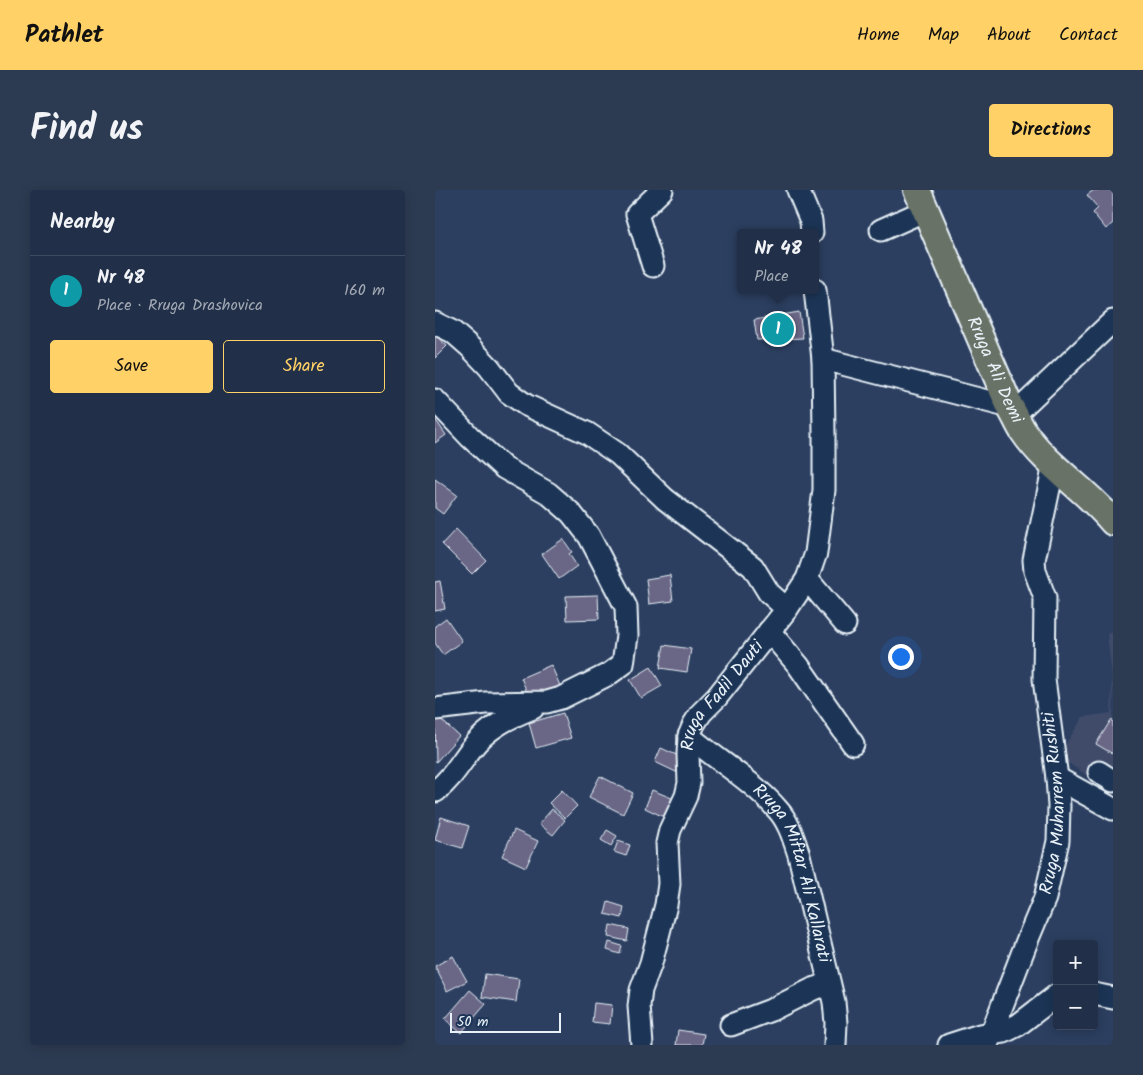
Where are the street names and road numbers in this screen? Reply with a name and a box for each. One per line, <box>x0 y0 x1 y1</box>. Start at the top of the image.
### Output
street label: Rruga Ali Demi <box>958 312 1031 429</box>
street label: Rruga Fadil Dauti <box>674 633 772 751</box>
street label: Rruga Muharrem Rushiti <box>1032 710 1074 897</box>
street label: Rruga Miftar Ali Kallarati <box>746 777 839 966</box>

